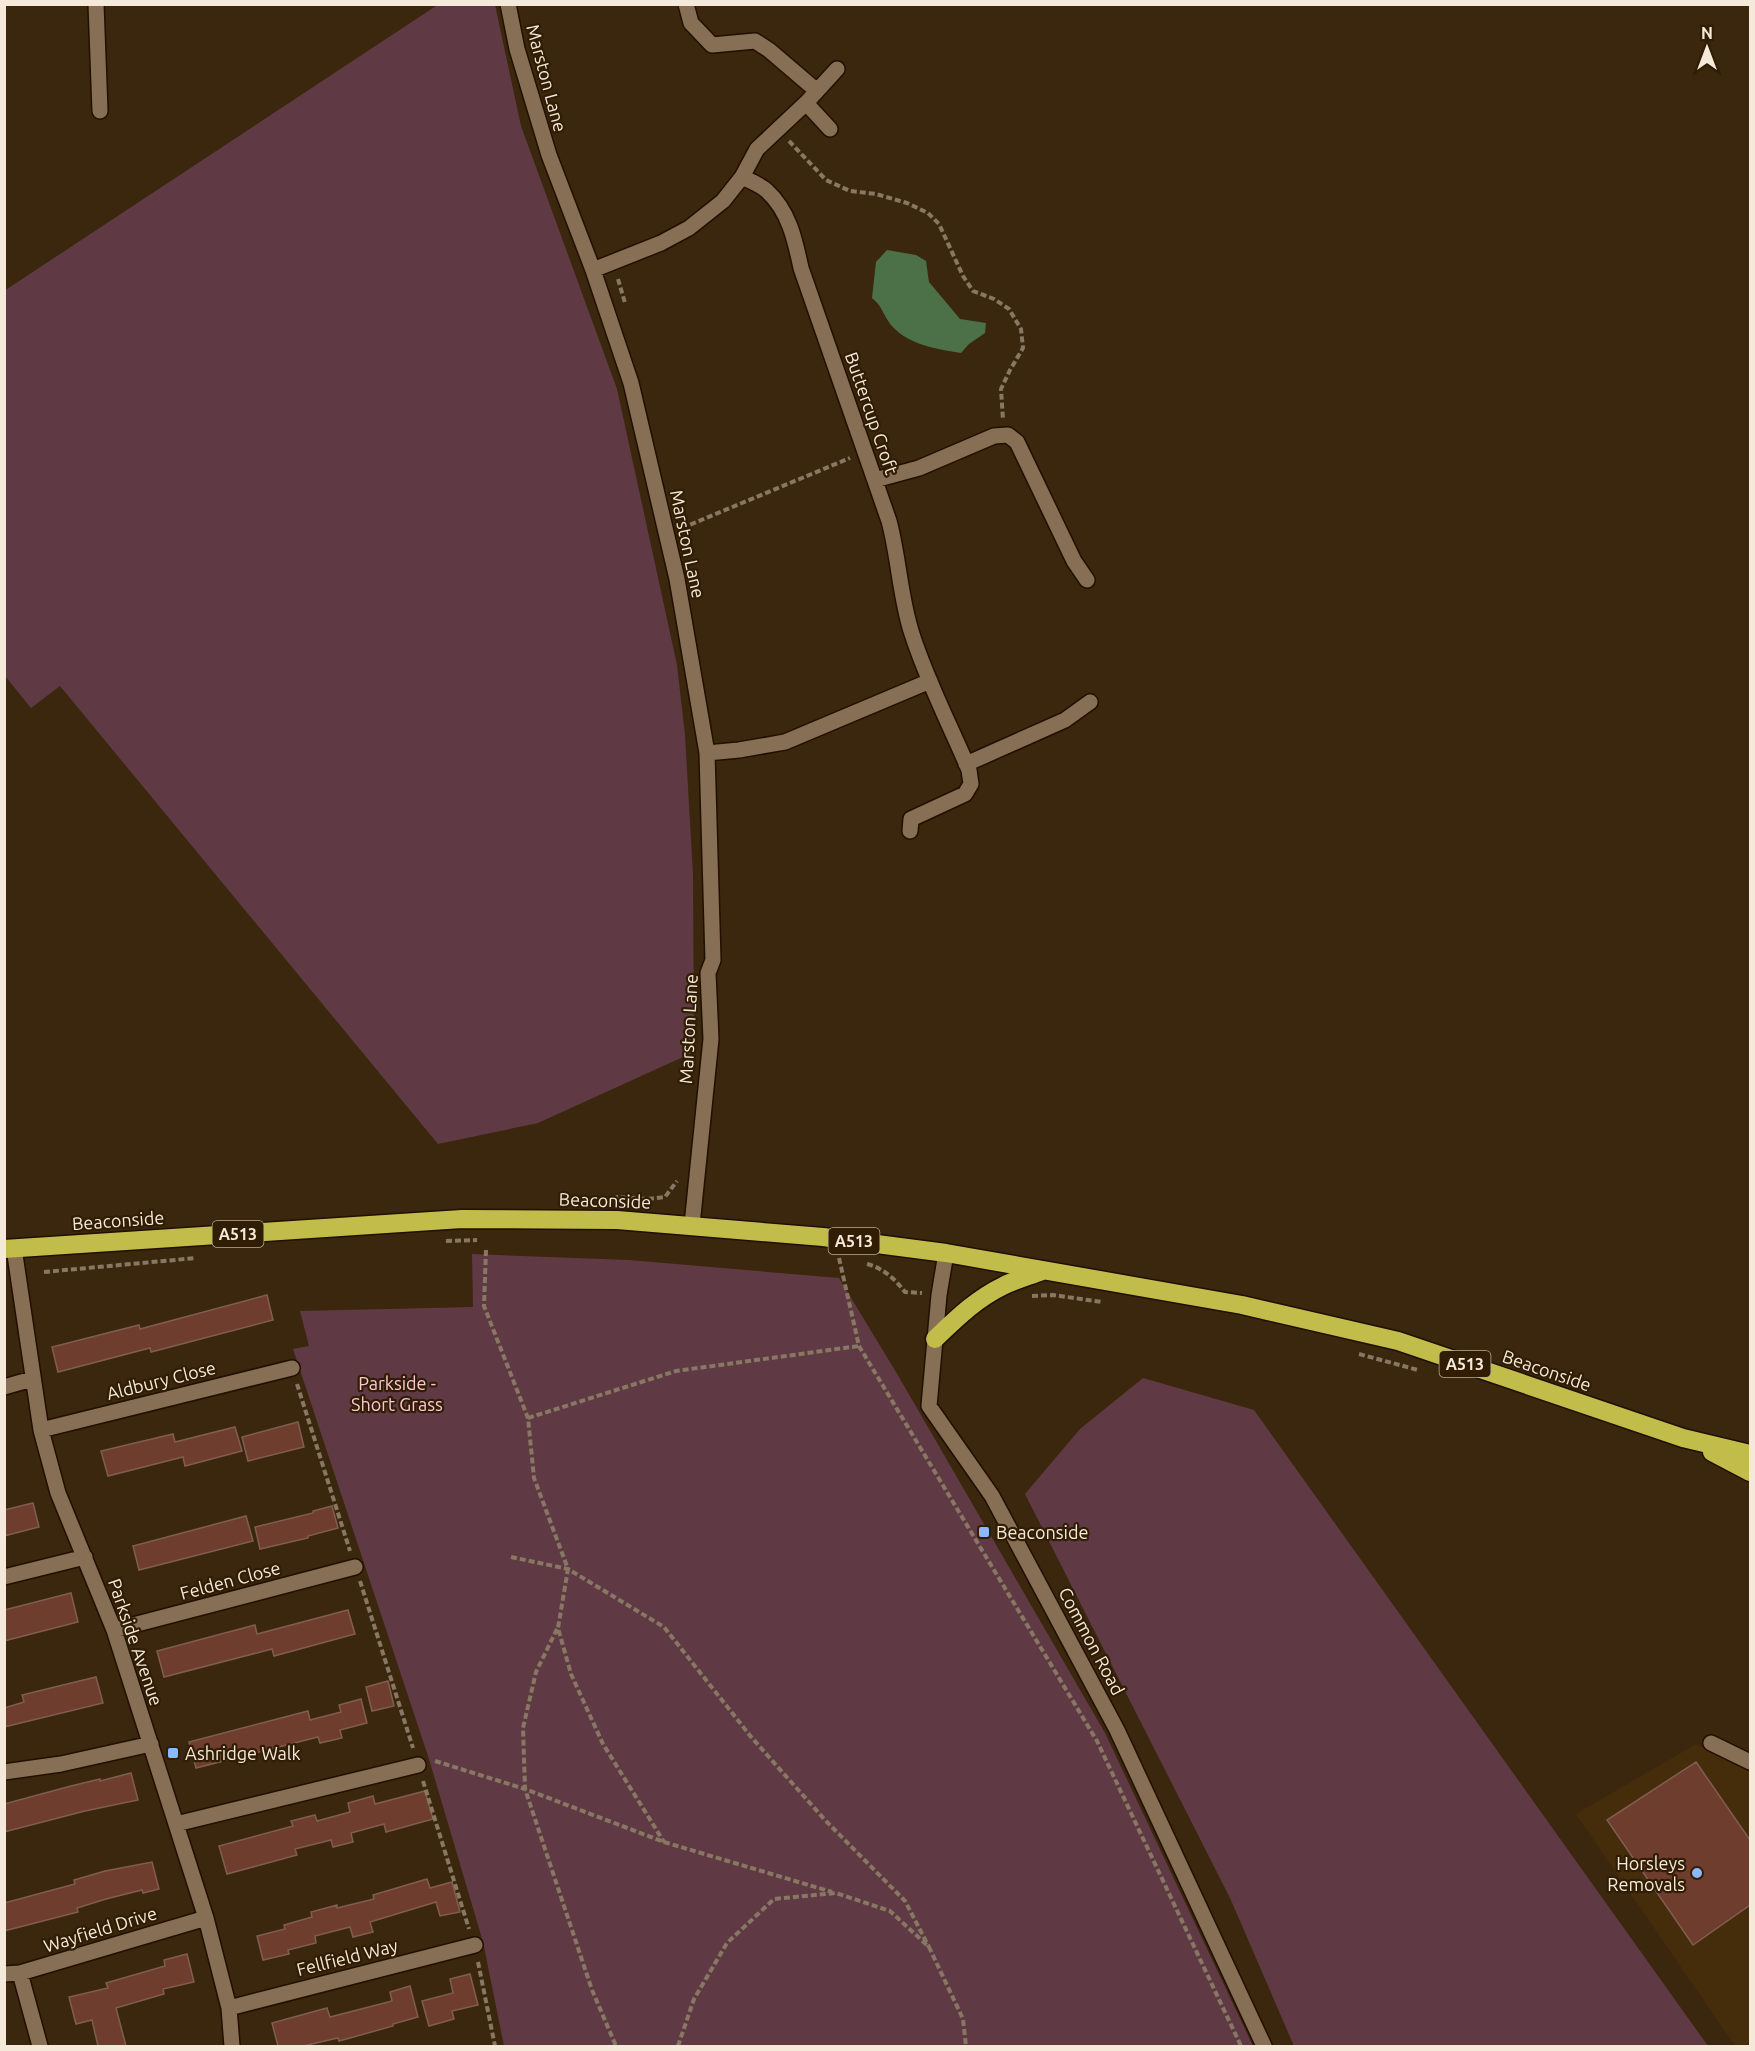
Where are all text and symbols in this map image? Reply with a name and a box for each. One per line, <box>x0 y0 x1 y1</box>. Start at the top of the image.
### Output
north arrow <box>1677 18 1737 78</box>
street label: Marston Lane <box>523 22 571 134</box>
text: N <box>1701 24 1713 42</box>
street label: Buttercup Croft <box>842 349 902 477</box>
street label: Marston Lane <box>667 488 709 600</box>
street label: Marston Lane <box>675 973 701 1085</box>
street label: Beaconside <box>558 1188 652 1212</box>
street label: Beaconside <box>71 1207 165 1233</box>
road number: A513 <box>212 1221 264 1247</box>
road number: A513 <box>828 1228 880 1254</box>
street label: Beaconside <box>1500 1346 1594 1394</box>
road number: A513 <box>1440 1351 1490 1377</box>
street label: Aldbury Close <box>104 1357 218 1403</box>
park label: Parkside - Short Grass <box>351 1373 443 1414</box>
place label: Beaconside <box>996 1522 1088 1542</box>
marker: Beaconside <box>977 1525 991 1539</box>
street label: Felden Close <box>178 1557 282 1603</box>
street label: Parkside Avenue <box>105 1576 167 1708</box>
street label: Common Road <box>1055 1584 1129 1698</box>
place label: Ashridge Walk <box>185 1743 301 1763</box>
marker: Ashridge Walk <box>166 1746 180 1760</box>
place label: Horsleys Removals <box>1607 1853 1685 1894</box>
marker: Horsleys Removals <box>1690 1866 1704 1880</box>
street label: Wayfield Drive <box>41 1902 159 1956</box>
street label: Fellfield Way <box>294 1935 400 1979</box>

